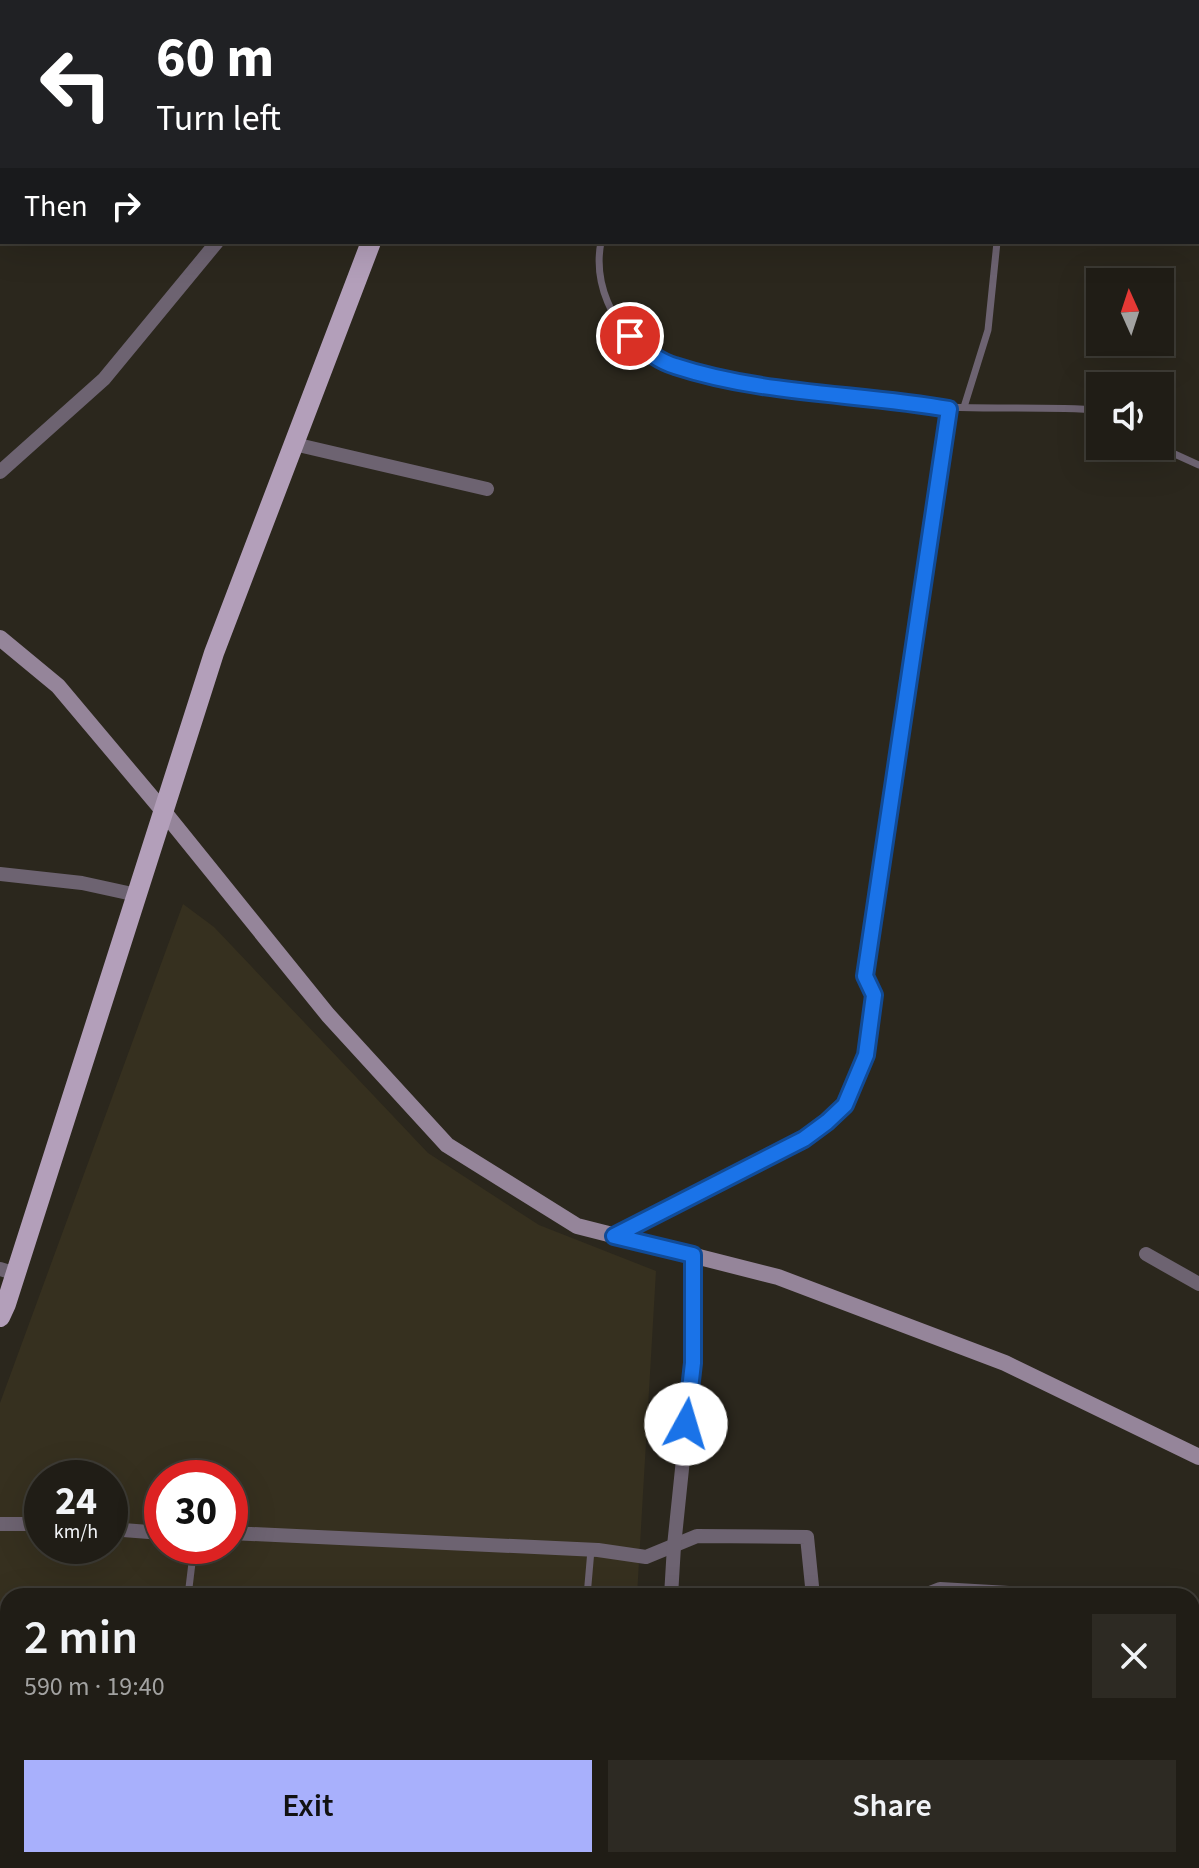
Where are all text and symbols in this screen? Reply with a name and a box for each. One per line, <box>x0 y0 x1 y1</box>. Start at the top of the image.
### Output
text: 60 m <box>156 19 274 98</box>
icon: left <box>24 32 128 136</box>
text: Turn left <box>156 93 281 144</box>
icon: right <box>104 184 148 228</box>
text: Then <box>24 185 88 228</box>
north arrow <box>1086 268 1174 356</box>
map controls <box>1086 268 1174 460</box>
pin <box>596 302 664 370</box>
icon: arrive <box>608 314 652 358</box>
button: sound <box>1086 372 1174 460</box>
position arrow <box>644 1382 728 1466</box>
speed limit sign: 30 <box>144 1460 248 1564</box>
text: 24 <box>55 1473 97 1530</box>
text: km/h <box>54 1518 98 1546</box>
text: 2 min <box>24 1604 138 1672</box>
button: close <box>1092 1614 1176 1698</box>
text: 590 m · 19:40 <box>24 1668 165 1705</box>
button: Exit <box>24 1760 592 1852</box>
button: Share <box>608 1760 1176 1852</box>

